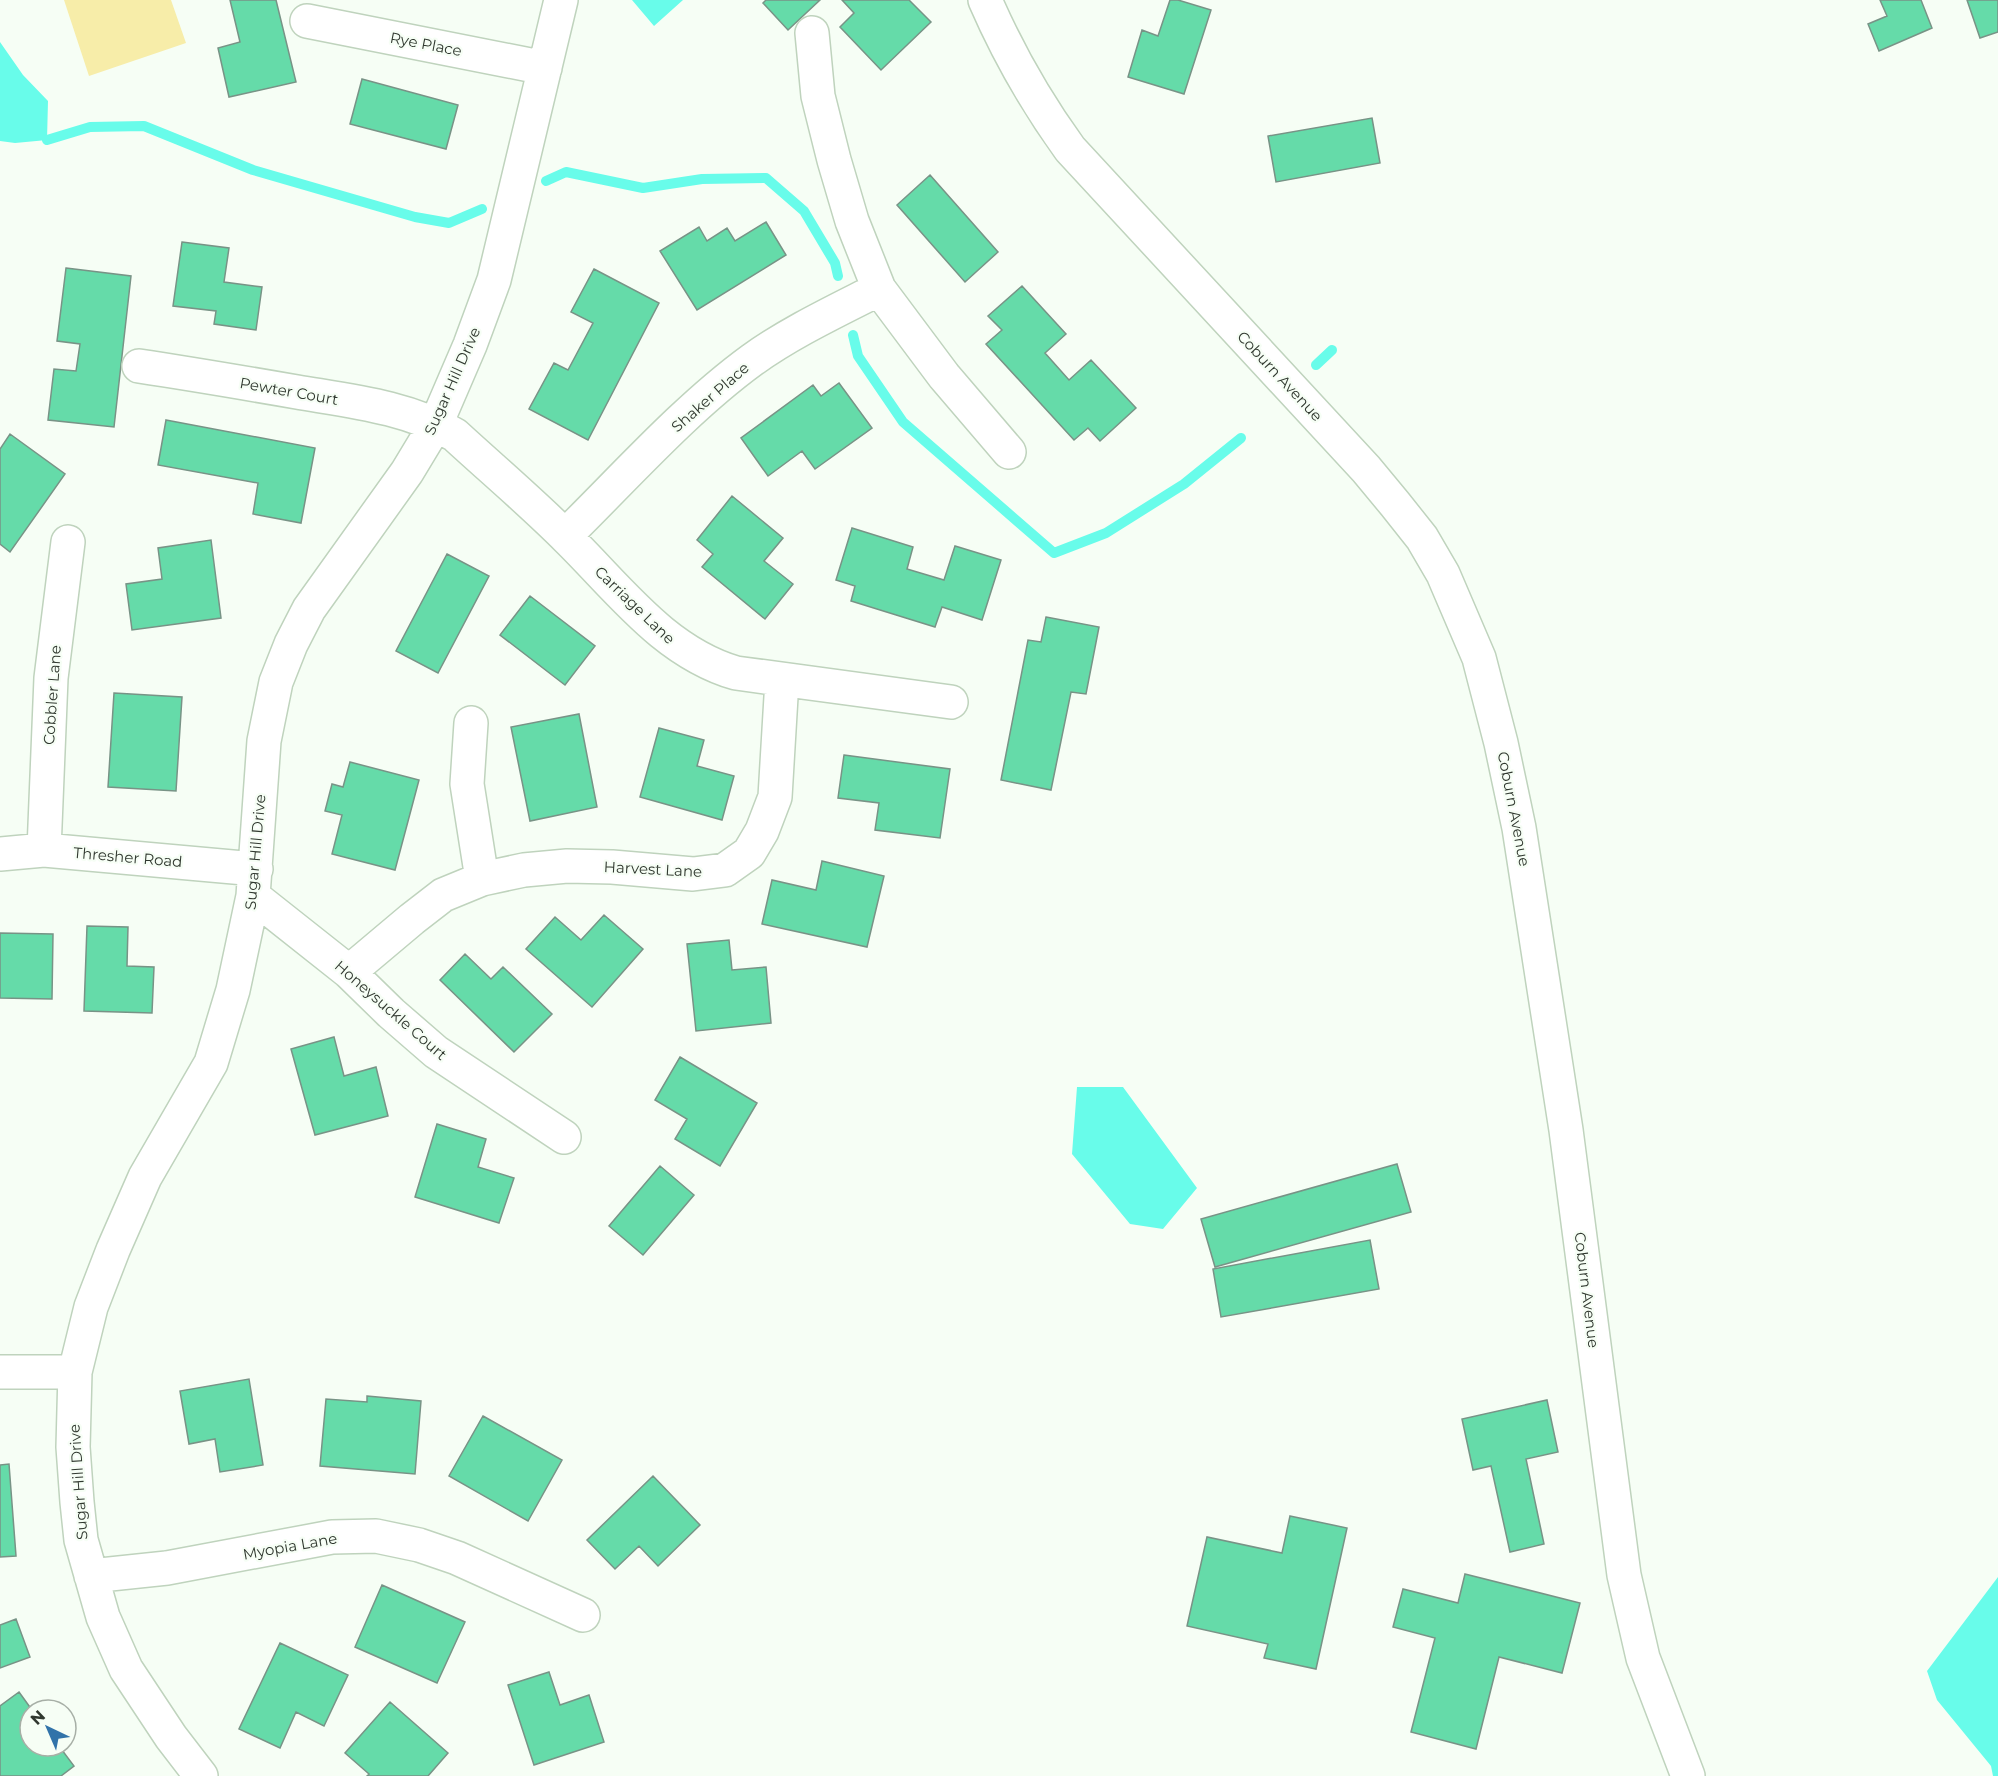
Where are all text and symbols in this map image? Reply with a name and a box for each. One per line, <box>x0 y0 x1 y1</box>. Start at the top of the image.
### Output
street label: Rye Place <box>388 28 464 60</box>
street label: Sugar Hill Drive <box>420 324 484 438</box>
street label: Coburn Avenue <box>1233 327 1327 425</box>
street label: Shaker Place <box>667 358 753 436</box>
street label: Pewter Court <box>238 373 340 409</box>
street label: Carriage Lane <box>591 562 679 648</box>
street label: Cobbler Lane <box>39 644 65 746</box>
street label: Coburn Avenue <box>1494 750 1534 868</box>
street label: Sugar Hill Drive <box>240 793 270 911</box>
street label: Thresher Road <box>73 843 183 871</box>
street label: Harvest Lane <box>603 857 703 881</box>
street label: Honeysuckle Court <box>331 956 451 1064</box>
street label: Coburn Avenue <box>1570 1231 1604 1349</box>
street label: Sugar Hill Drive <box>64 1424 92 1540</box>
street label: Myopia Lane <box>241 1528 339 1564</box>
north arrow <box>18 1698 78 1758</box>
text: N <box>27 1706 49 1729</box>

